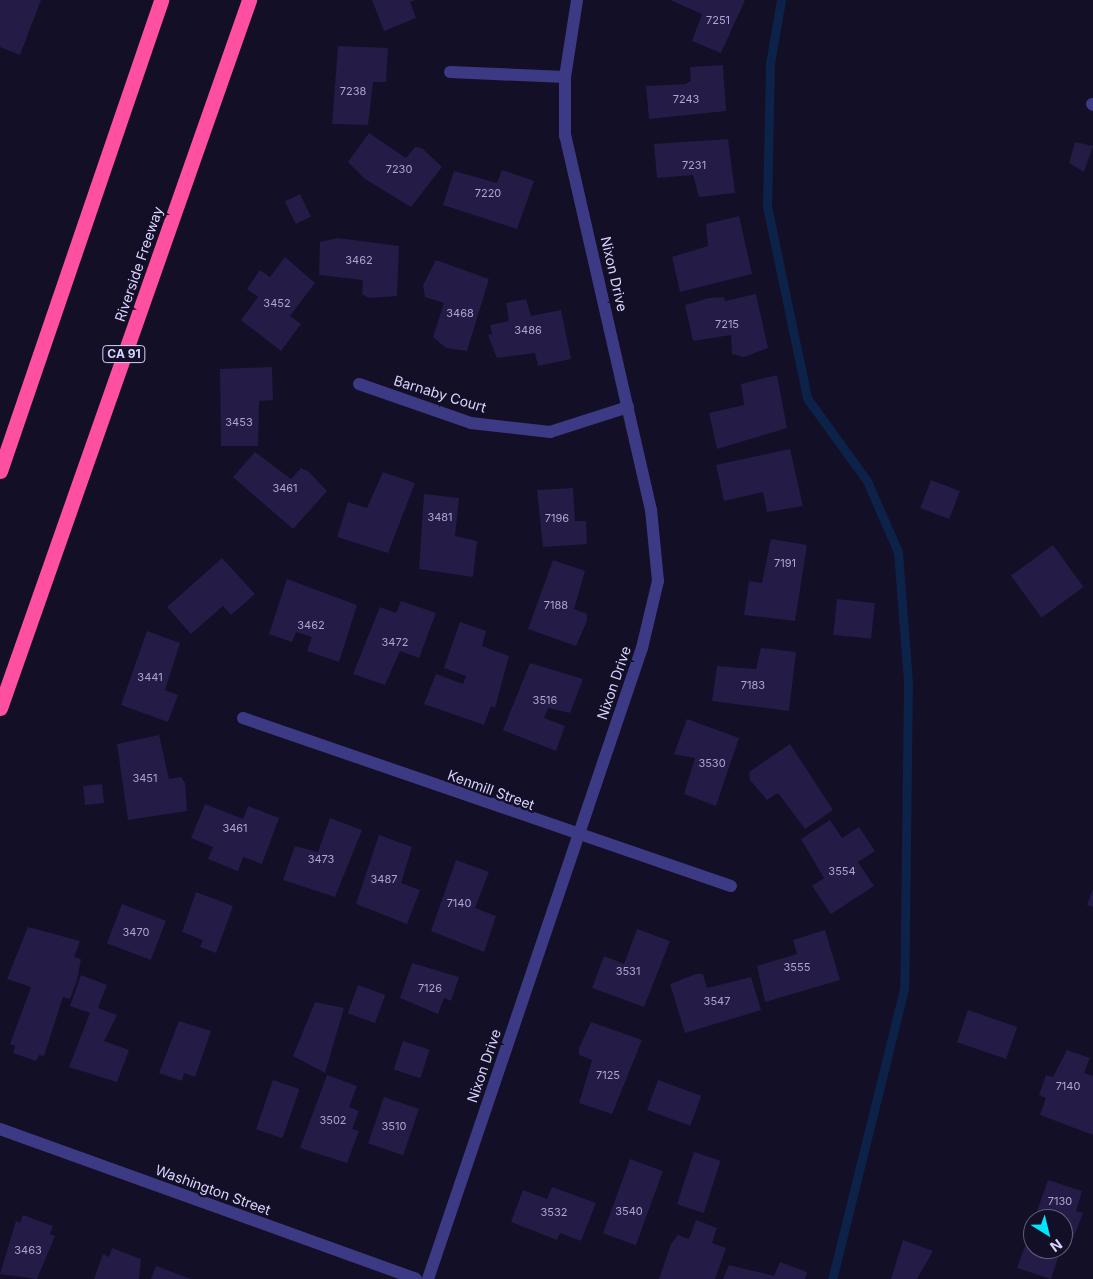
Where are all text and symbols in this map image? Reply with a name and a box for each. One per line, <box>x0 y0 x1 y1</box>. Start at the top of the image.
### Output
house number: 7251 <box>706 13 730 27</box>
house number: 7238 <box>340 84 366 98</box>
house number: 7243 <box>673 92 699 106</box>
house number: 7231 <box>682 158 706 172</box>
house number: 7230 <box>386 162 412 176</box>
house number: 7220 <box>475 186 501 200</box>
street label: Riverside Freeway <box>111 204 167 324</box>
street label: Nixon Drive <box>597 235 631 313</box>
house number: 3462 <box>345 253 373 267</box>
house number: 3452 <box>263 296 291 310</box>
house number: 3468 <box>446 306 474 320</box>
house number: 7215 <box>715 317 739 331</box>
house number: 3486 <box>514 323 542 337</box>
road number: CA 91 <box>102 344 146 364</box>
street label: Barnaby Court <box>392 372 488 416</box>
house number: 3453 <box>225 415 253 429</box>
house number: 3461 <box>272 481 298 495</box>
house number: 3481 <box>427 510 453 524</box>
house number: 7196 <box>545 511 569 525</box>
house number: 7191 <box>774 556 796 570</box>
house number: 7188 <box>544 598 568 612</box>
house number: 3462 <box>297 618 325 632</box>
house number: 3472 <box>382 635 408 649</box>
street label: Nixon Drive <box>594 644 634 722</box>
house number: 3441 <box>137 670 163 684</box>
house number: 7183 <box>741 678 765 692</box>
house number: 3516 <box>533 693 557 707</box>
house number: 3530 <box>698 756 726 770</box>
street label: Kenmill Street <box>445 767 537 813</box>
house number: 3451 <box>132 771 158 785</box>
house number: 3461 <box>222 821 248 835</box>
house number: 3473 <box>308 852 334 866</box>
house number: 3554 <box>828 864 856 878</box>
house number: 3487 <box>371 872 397 886</box>
house number: 7140 <box>447 896 471 910</box>
house number: 3470 <box>123 925 149 939</box>
house number: 3555 <box>784 960 810 974</box>
house number: 3531 <box>616 964 640 978</box>
house number: 7126 <box>418 981 442 995</box>
house number: 3547 <box>704 994 730 1008</box>
street label: Nixon Drive <box>464 1027 504 1105</box>
house number: 7125 <box>596 1068 620 1082</box>
house number: 7140 <box>1056 1079 1080 1093</box>
house number: 3502 <box>319 1113 347 1127</box>
house number: 3510 <box>382 1119 406 1133</box>
street label: Washington Street <box>153 1161 273 1219</box>
house number: 7130 <box>1048 1194 1072 1208</box>
house number: 3540 <box>615 1204 643 1218</box>
house number: 3532 <box>541 1205 567 1219</box>
north arrow <box>1023 1209 1073 1259</box>
text: N <box>1047 1236 1066 1256</box>
house number: 3463 <box>14 1243 42 1257</box>

